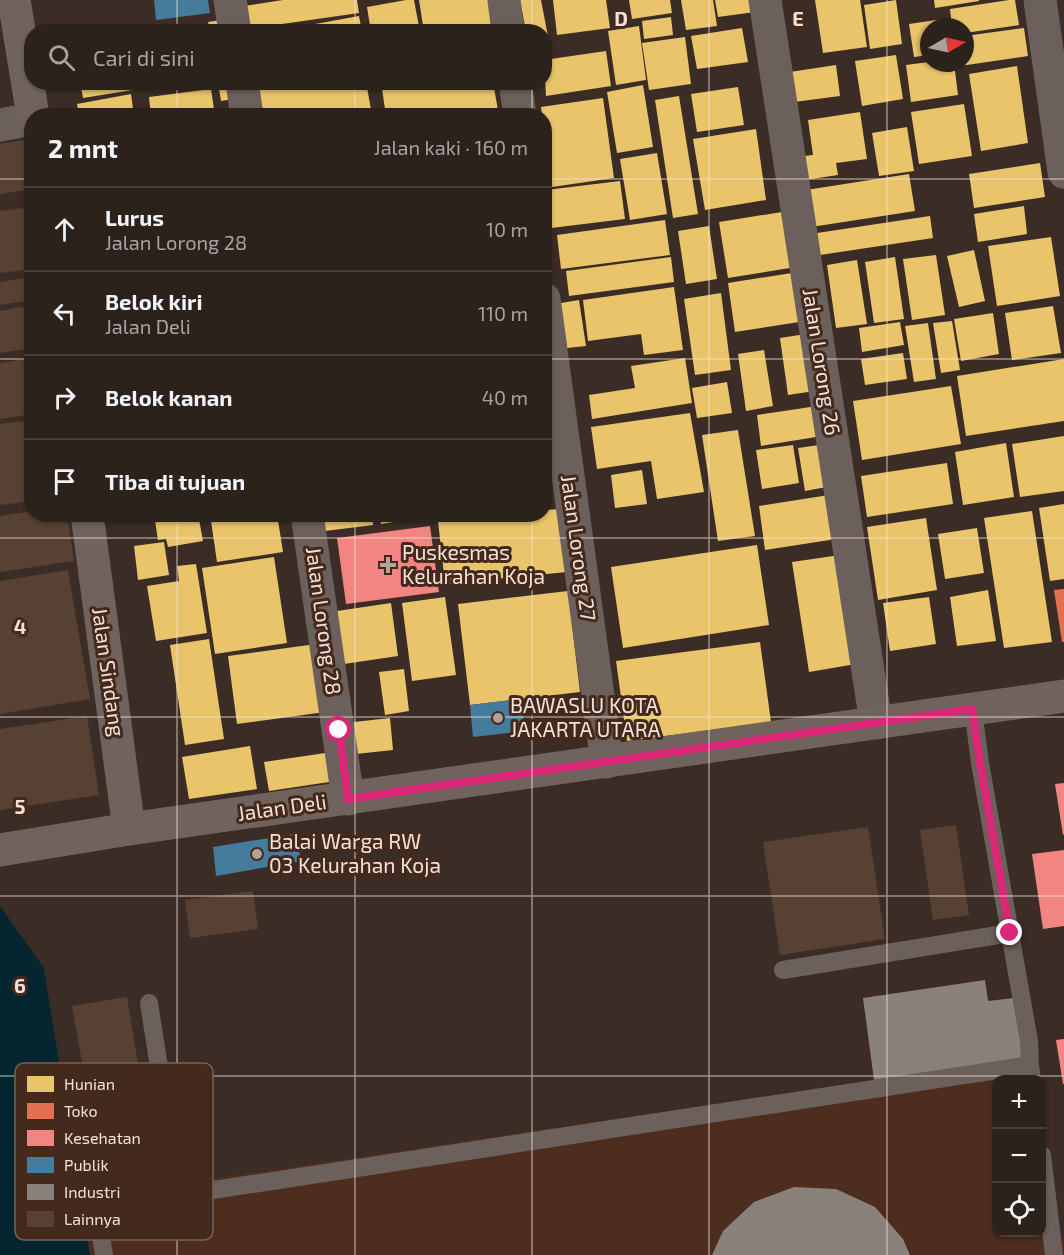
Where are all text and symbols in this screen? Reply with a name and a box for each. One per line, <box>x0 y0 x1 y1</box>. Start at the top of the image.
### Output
text: D <box>614 6 628 30</box>
text: E <box>792 6 804 30</box>
north arrow <box>920 18 974 72</box>
search box <box>24 24 552 90</box>
icon: search <box>45 41 78 74</box>
text: Cari di sini <box>93 44 195 70</box>
text: 2 mnt <box>48 132 118 163</box>
text: Jalan kaki · 160 m <box>374 135 528 159</box>
text: Lurus <box>105 204 164 230</box>
icon: ahead <box>48 213 81 246</box>
text: 10 m <box>486 217 528 241</box>
text: Jalan Lorong 28 <box>105 230 247 254</box>
street label: Jalan Lorong 26 <box>799 286 846 437</box>
text: Belok kiri <box>105 288 202 314</box>
icon: left <box>48 297 81 330</box>
text: 110 m <box>478 301 528 325</box>
text: Jalan Deli <box>105 314 191 338</box>
icon: right <box>48 381 81 414</box>
text: Belok kanan <box>105 384 232 410</box>
text: 40 m <box>482 385 528 409</box>
icon: arrive <box>48 465 81 498</box>
text: Tiba di tujuan <box>105 468 245 494</box>
street label: Jalan Lorong 27 <box>557 473 602 623</box>
place label: Puskesmas Kelurahan Koja <box>402 539 545 589</box>
street label: Jalan Lorong 28 <box>302 545 347 696</box>
marker: Puskesmas Kelurahan Koja <box>379 556 397 574</box>
street label: Jalan Sindang <box>88 606 131 738</box>
text: 4 <box>14 614 27 638</box>
place label: BAWASLU KOTA JAKARTA UTARA <box>510 692 661 741</box>
marker: BAWASLU KOTA JAKARTA UTARA <box>491 711 505 725</box>
route start <box>325 716 351 742</box>
street label: Jalan Deli <box>235 788 328 825</box>
text: 5 <box>14 794 26 818</box>
place label: Balai Warga RW 03 Kelurahan Koja <box>269 828 441 878</box>
marker: Balai Warga RW 03 Kelurahan Koja <box>250 847 264 861</box>
route end <box>996 919 1022 945</box>
text: 6 <box>14 973 26 997</box>
legend <box>15 1063 213 1240</box>
text: Hunian <box>64 1074 115 1093</box>
map controls <box>992 1075 1046 1237</box>
button: + <box>992 1075 1046 1129</box>
text: Toko <box>64 1101 98 1120</box>
text: Kesehatan <box>64 1128 141 1147</box>
button: − <box>992 1129 1046 1183</box>
text: Publik <box>64 1155 109 1174</box>
text: Industri <box>64 1182 120 1201</box>
button: locate <box>992 1183 1046 1237</box>
text: Lainnya <box>64 1209 121 1228</box>

